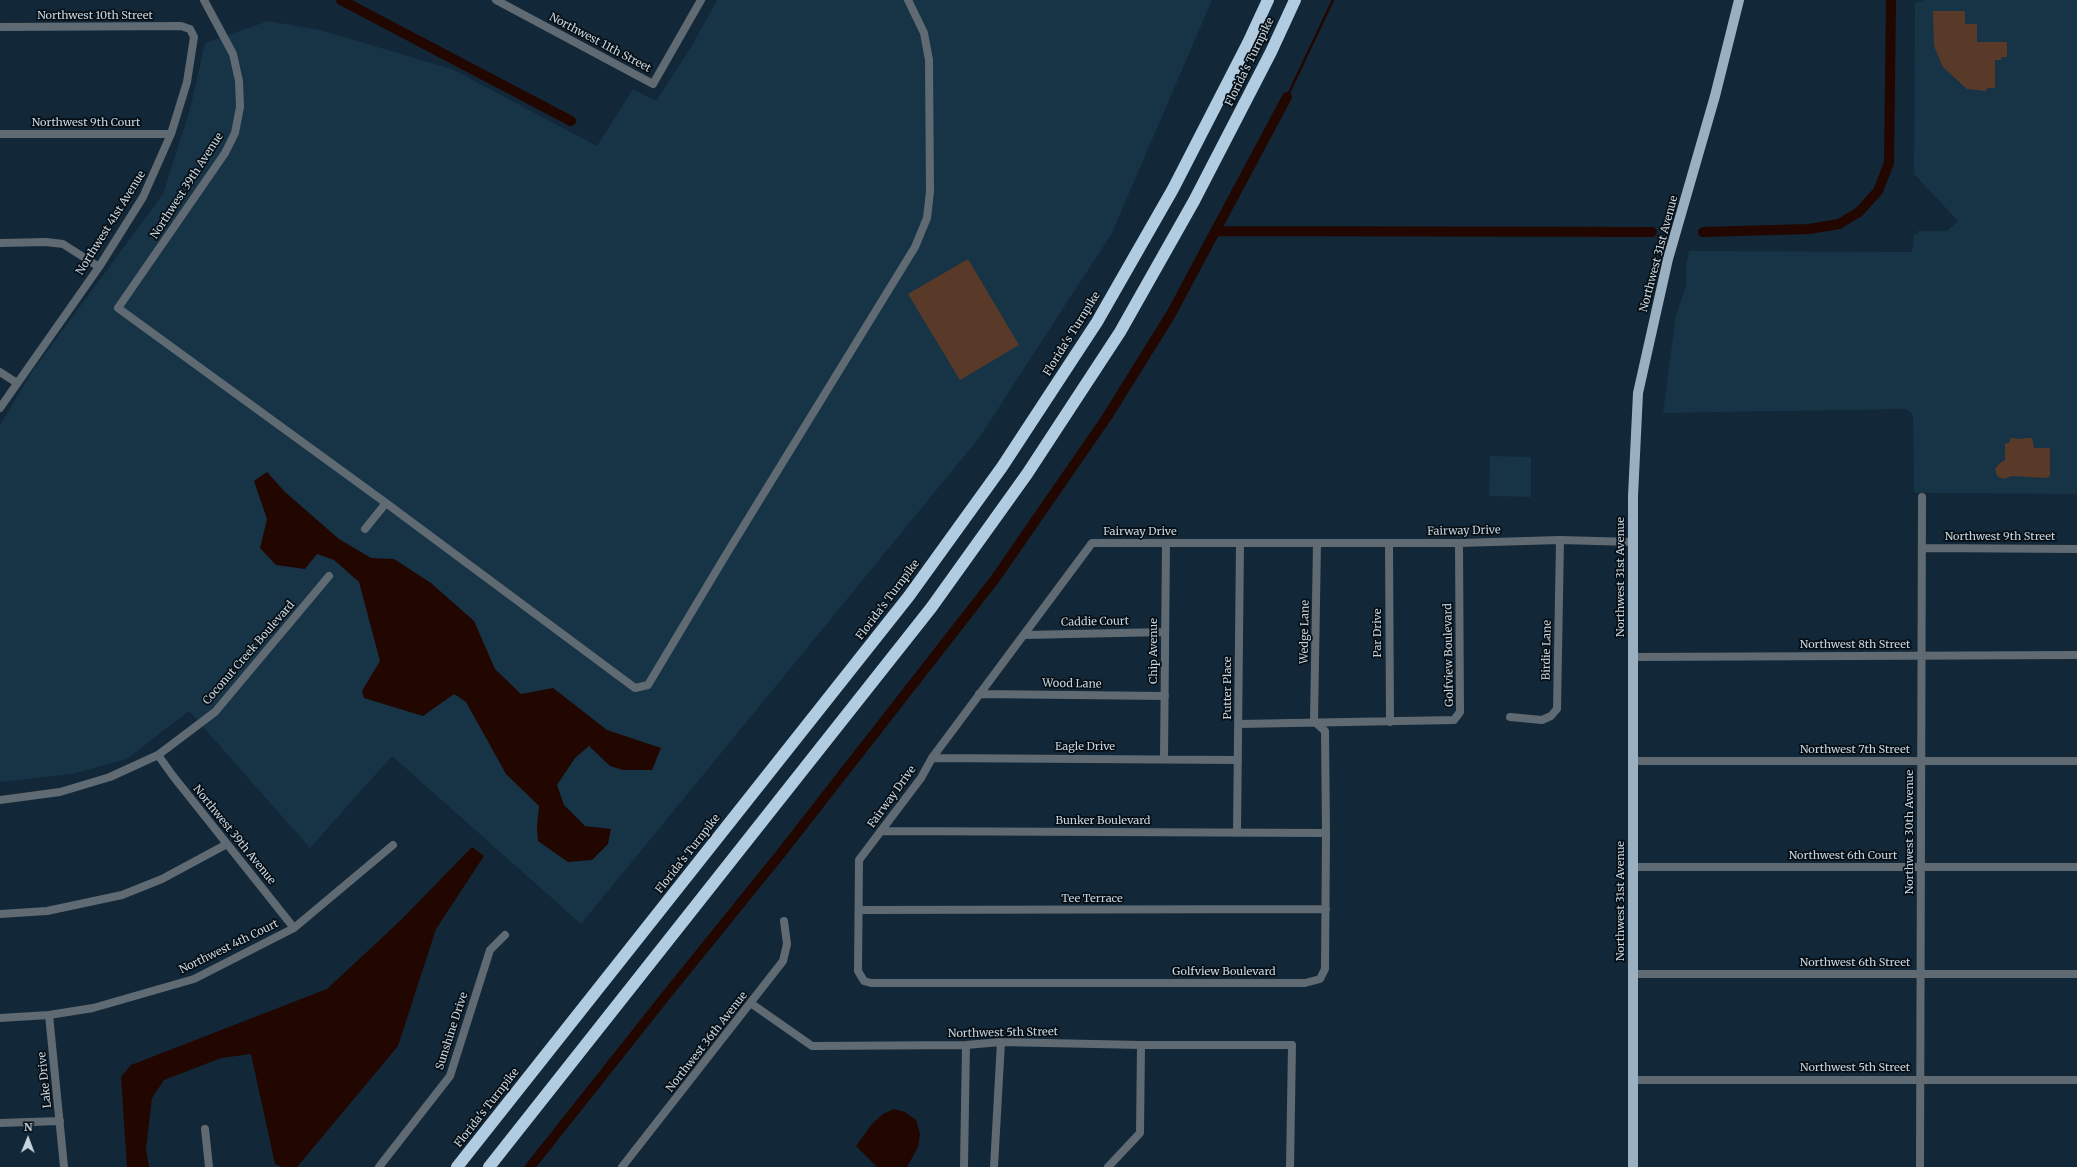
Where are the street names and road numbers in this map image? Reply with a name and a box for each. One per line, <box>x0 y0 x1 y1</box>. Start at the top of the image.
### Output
street label: Northwest 10th Street <box>37 9 153 23</box>
street label: Northwest 11th Street <box>547 11 653 75</box>
street label: Florida's Turnpike <box>1223 16 1277 108</box>
street label: Northwest 9th Court <box>32 116 140 130</box>
street label: Northwest 39th Avenue <box>148 131 226 241</box>
street label: Northwest 41st Avenue <box>74 169 148 277</box>
street label: Northwest 31st Avenue <box>1637 194 1681 314</box>
street label: Florida's Turnpike <box>1041 289 1103 379</box>
street label: Northwest 31st Avenue <box>1614 517 1628 637</box>
street label: Fairway Drive <box>1427 524 1501 538</box>
street label: Fairway Drive <box>1103 525 1177 539</box>
street label: Northwest 9th Street <box>1945 530 2055 544</box>
street label: Florida's Turnpike <box>854 557 922 643</box>
street label: Coconut Creek Boulevard <box>200 599 298 707</box>
street label: Wedge Lane <box>1298 600 1312 664</box>
street label: Golfview Boulevard <box>1441 603 1457 707</box>
street label: Par Drive <box>1371 609 1385 657</box>
street label: Caddie Court <box>1061 615 1129 629</box>
street label: Chip Avenue <box>1147 618 1161 684</box>
street label: Birdie Lane <box>1540 620 1554 680</box>
street label: Northwest 8th Street <box>1800 638 1910 652</box>
street label: Putter Place <box>1221 656 1235 720</box>
street label: Wood Lane <box>1042 677 1102 691</box>
street label: Eagle Drive <box>1055 740 1115 754</box>
street label: Northwest 7th Street <box>1800 743 1910 757</box>
street label: Fairway Drive <box>865 763 919 831</box>
street label: Northwest 30th Avenue <box>1903 770 1917 894</box>
street label: Northwest 39th Avenue <box>190 783 278 887</box>
street label: Florida's Turnpike <box>653 812 723 896</box>
street label: Bunker Boulevard <box>1056 814 1150 828</box>
street label: Northwest 31st Avenue <box>1614 841 1628 961</box>
street label: Northwest 6th Court <box>1789 849 1897 863</box>
street label: Tee Terrace <box>1061 892 1123 906</box>
street label: Northwest 4th Court <box>177 917 281 977</box>
street label: Northwest 6th Street <box>1800 956 1910 970</box>
street label: Golfview Boulevard <box>1172 965 1276 979</box>
street label: Northwest 36th Avenue <box>664 989 750 1095</box>
street label: Sunshine Drive <box>433 991 471 1071</box>
street label: Northwest 5th Street <box>948 1025 1058 1041</box>
street label: Lake Drive <box>35 1051 55 1109</box>
street label: Northwest 5th Street <box>1800 1061 1910 1075</box>
street label: Florida's Turnpike <box>452 1066 522 1150</box>

